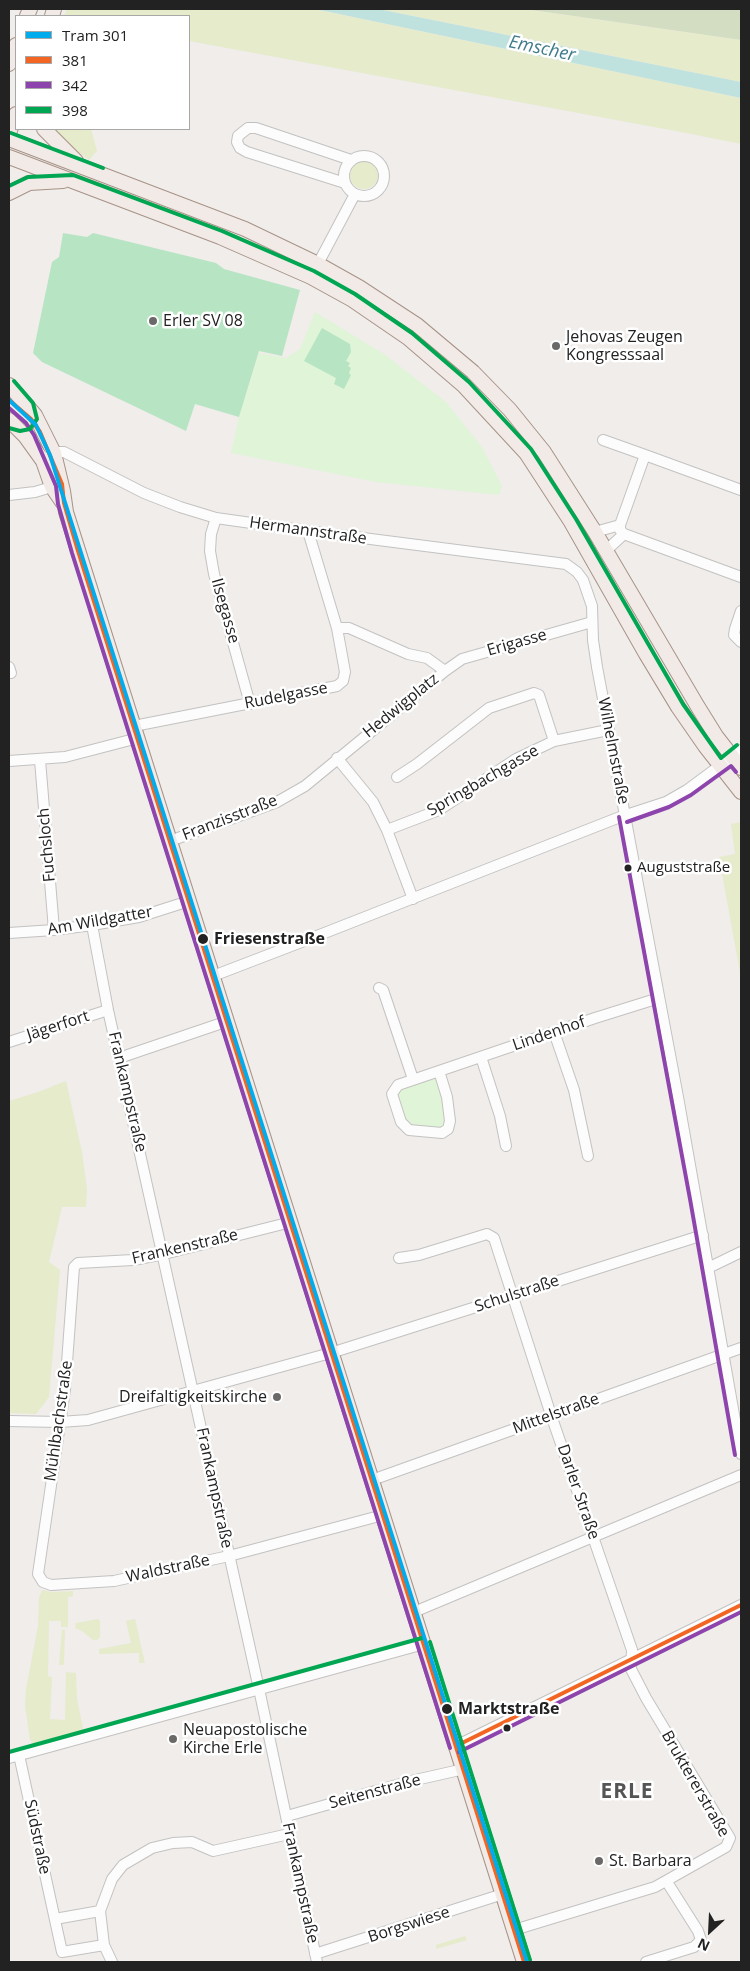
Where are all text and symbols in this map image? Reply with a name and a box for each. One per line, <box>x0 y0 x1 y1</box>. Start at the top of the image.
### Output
legend <box>15 15 190 130</box>
text: Tram 301 <box>62 25 128 45</box>
water label: Emscher <box>507 31 577 67</box>
text: 381 <box>62 50 88 70</box>
text: 342 <box>62 75 88 95</box>
text: 398 <box>62 100 88 120</box>
place label: Erler SV 08 <box>163 311 243 331</box>
marker: Erler SV 08 <box>147 315 159 327</box>
place label: Jehovas Zeugen Kongresssaal <box>566 327 683 365</box>
marker: Jehovas Zeugen Kongresssaal <box>550 340 562 352</box>
street label: Hermannstraße <box>248 513 368 549</box>
street label: Ilsegasse <box>207 576 243 646</box>
street label: Erigasse <box>485 625 549 661</box>
street label: Hedwigplatz <box>359 670 443 742</box>
street label: Rudelgasse <box>243 679 329 713</box>
street label: Wilhelmstraße <box>593 696 633 806</box>
street label: Springbachgasse <box>424 741 542 821</box>
street label: Franzisstraße <box>180 791 280 845</box>
street label: Fuchsloch <box>34 807 60 883</box>
place label: Auguststraße <box>637 859 730 877</box>
marker: Auguststraße <box>623 863 633 873</box>
street label: Am Wildgatter <box>46 902 154 940</box>
place label: Friesenstraße <box>214 929 325 949</box>
marker: Friesenstraße <box>196 932 210 946</box>
street label: Jägerfort <box>24 1007 92 1045</box>
street label: Lindenhof <box>510 1013 588 1055</box>
street label: Frankampstraße <box>104 1030 150 1154</box>
street label: Frankenstraße <box>130 1225 240 1269</box>
street label: Schulstraße <box>472 1271 562 1317</box>
street label: Mühlbachstraße <box>41 1359 77 1483</box>
place label: Dreifaltigkeitskirche <box>119 1387 267 1407</box>
street label: Mittelstraße <box>510 1389 602 1439</box>
marker: Dreifaltigkeitskirche <box>271 1391 283 1403</box>
street label: Frankampstraße <box>192 1426 236 1550</box>
street label: Darler Straße <box>553 1442 603 1542</box>
street label: Waldstraße <box>124 1551 212 1587</box>
place label: Marktstraße <box>458 1699 560 1719</box>
marker: Marktstraße <box>440 1702 454 1716</box>
place label: Neuapostolische Kirche Erle <box>183 1720 307 1758</box>
unlabelled marker <box>502 1723 512 1733</box>
street label: Bruktererstraße <box>657 1727 733 1841</box>
marker: Neuapostolische Kirche Erle <box>167 1733 179 1745</box>
street label: Seitenstraße <box>327 1771 423 1813</box>
district label: ERLE <box>600 1779 654 1805</box>
street label: Südstraße <box>20 1798 54 1876</box>
street label: Frankampstraße <box>278 1821 322 1945</box>
place label: St. Barbara <box>609 1851 692 1871</box>
marker: St. Barbara <box>593 1855 605 1867</box>
street label: Borgswiese <box>366 1903 452 1947</box>
north arrow <box>685 1906 735 1956</box>
text: N <box>694 1934 713 1956</box>

